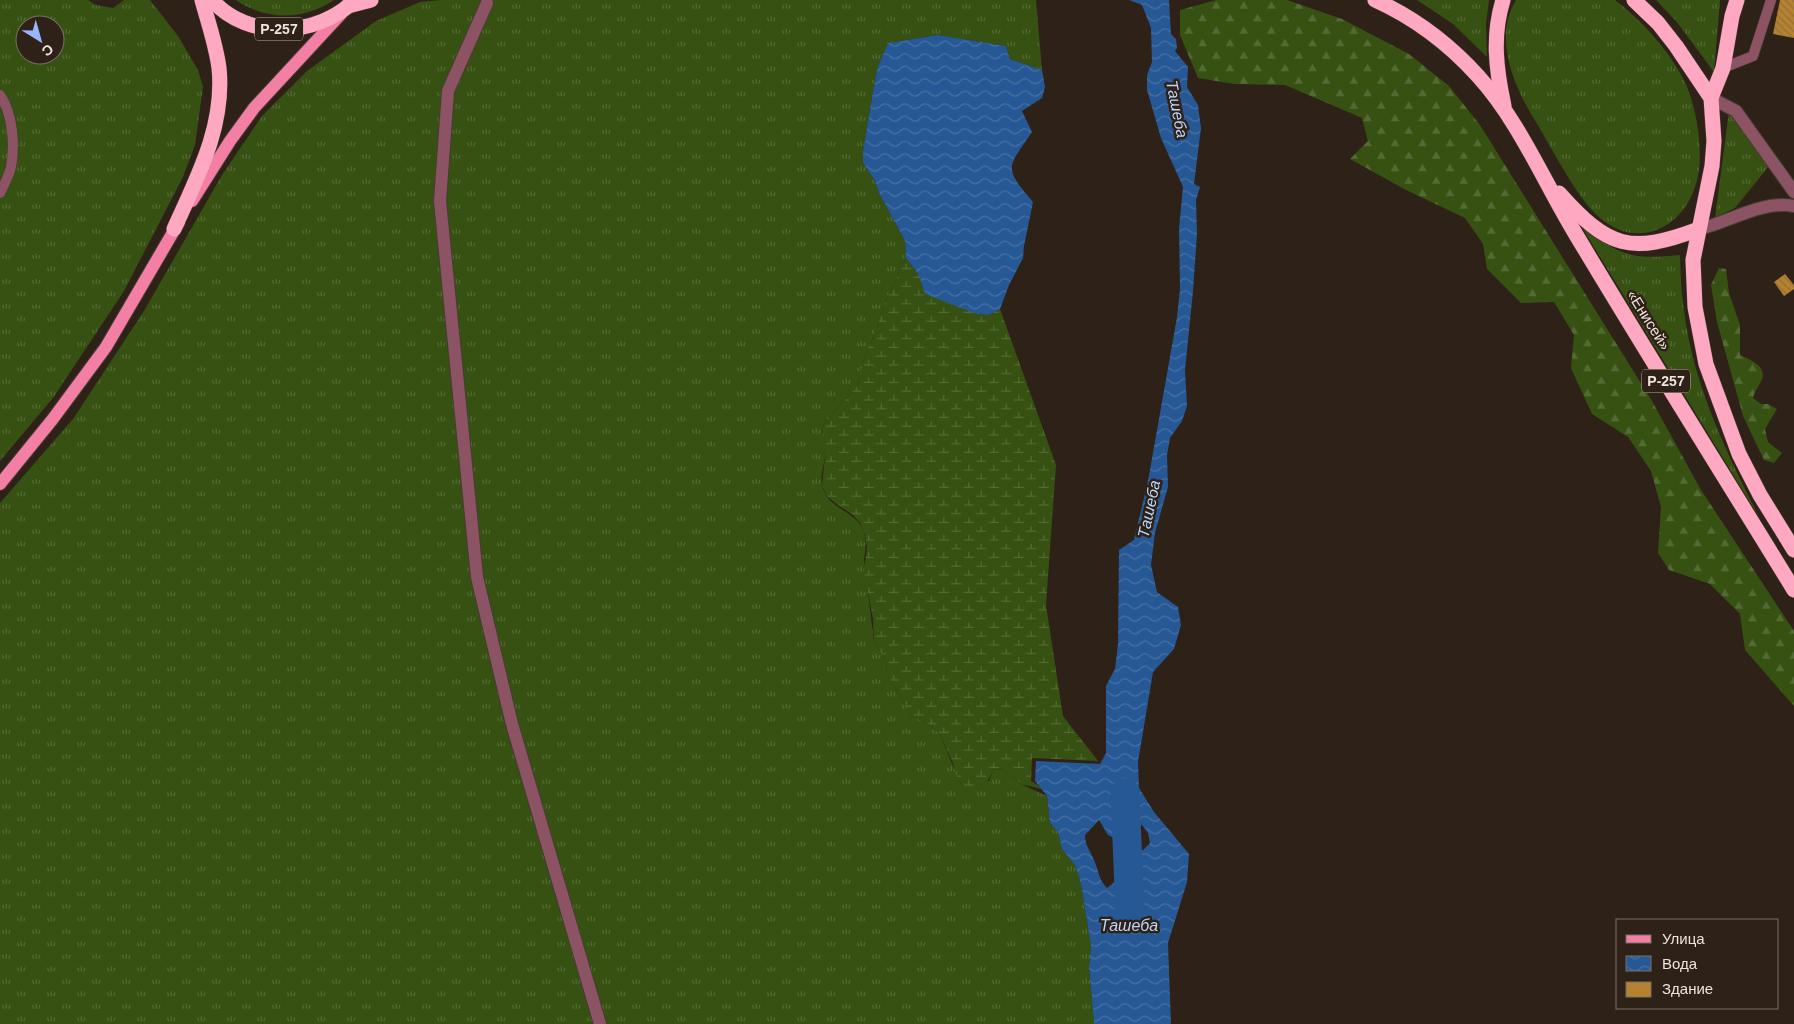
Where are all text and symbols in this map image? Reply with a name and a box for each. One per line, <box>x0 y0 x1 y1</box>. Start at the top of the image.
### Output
north arrow <box>15 15 65 65</box>
road number: Р-257 <box>255 18 303 40</box>
text: С <box>39 41 57 60</box>
water label: Ташеба <box>1163 79 1191 139</box>
street label: «Енисей» <box>1624 287 1674 353</box>
road number: Р-257 <box>1642 370 1690 392</box>
water label: Ташеба <box>1135 479 1163 539</box>
water label: Ташеба <box>1100 917 1158 934</box>
legend <box>1616 919 1779 1009</box>
text: Улица <box>1662 930 1705 947</box>
text: Вода <box>1662 955 1698 972</box>
text: Здание <box>1662 980 1713 997</box>

